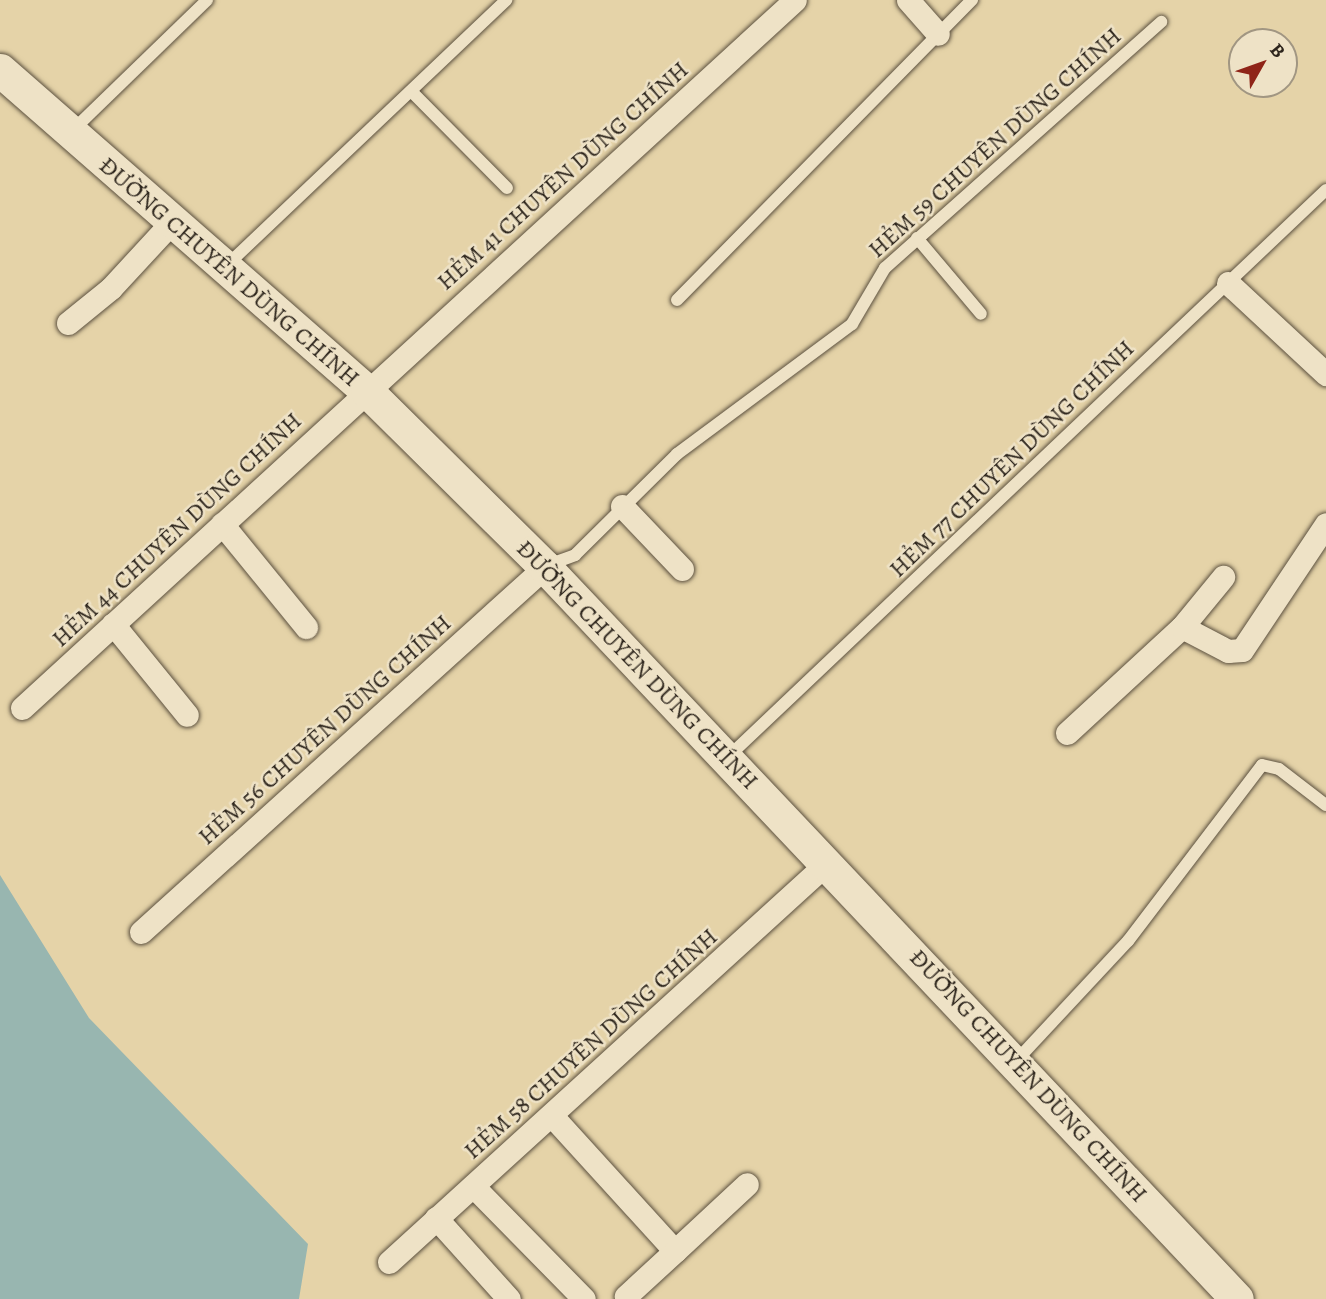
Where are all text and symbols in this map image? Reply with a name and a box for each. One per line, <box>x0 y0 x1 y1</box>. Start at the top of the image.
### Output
street label: HẺM 59 CHUYÊN DÙNG CHÍNH <box>863 22 1127 264</box>
north arrow <box>1228 28 1298 98</box>
text: B <box>1264 38 1291 64</box>
street label: HẺM 41 CHUYÊN DÙNG CHÍNH <box>431 56 695 296</box>
street label: ĐƯỜNG CHUYÊN DÙNG CHÍNH <box>93 151 365 393</box>
street label: HẺM 77 CHUYÊN DÙNG CHÍNH <box>884 334 1140 584</box>
street label: HẺM 44 CHUYÊN DÙNG CHÍNH <box>46 407 308 653</box>
street label: ĐƯỜNG CHUYÊN DÙNG CHÍNH <box>510 534 764 796</box>
street label: HẺM 56 CHUYÊN DÙNG CHÍNH <box>193 609 457 851</box>
street label: HẺM 58 CHUYÊN DÙNG CHÍNH <box>458 923 724 1165</box>
street label: ĐƯỜNG CHUYÊN DÙNG CHÍNH <box>903 943 1153 1209</box>

